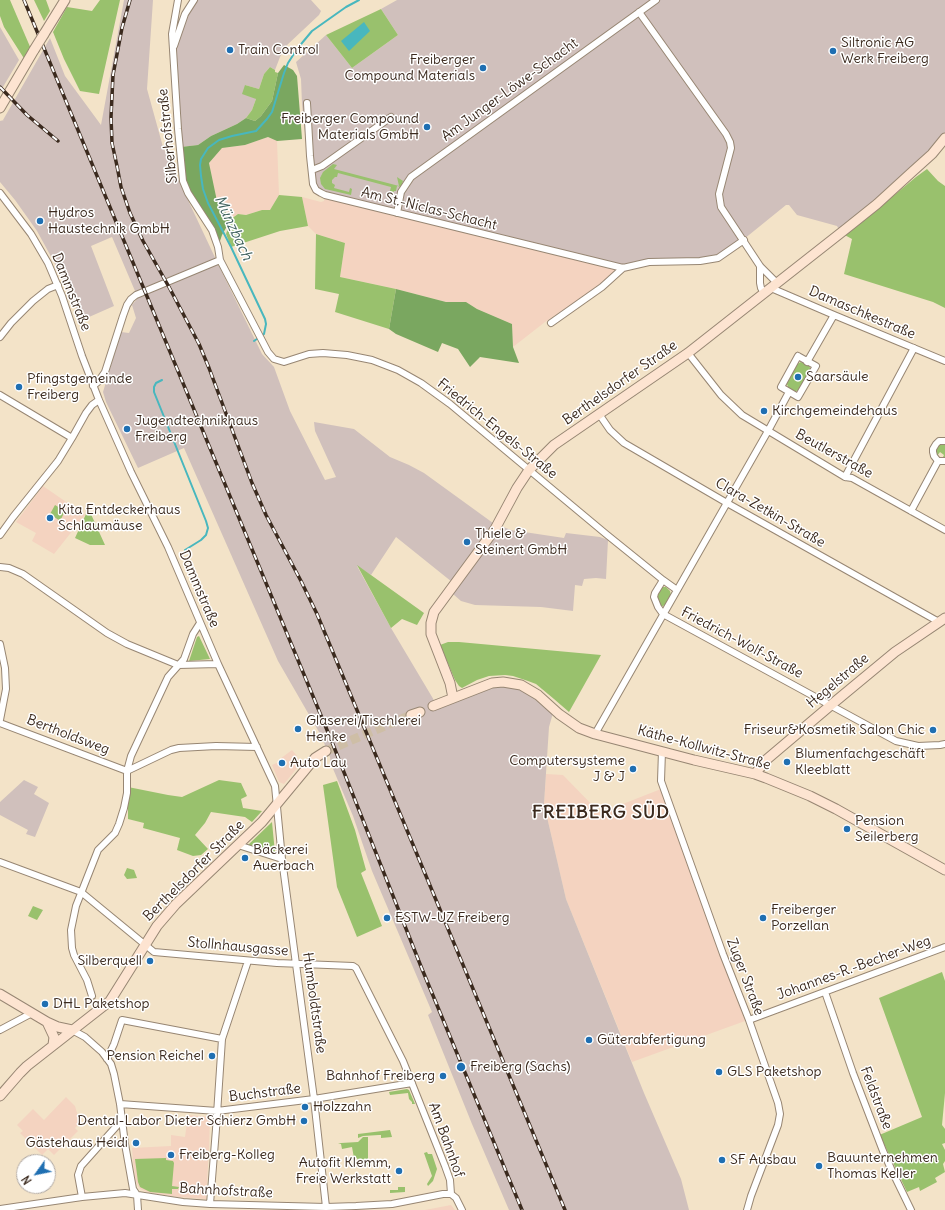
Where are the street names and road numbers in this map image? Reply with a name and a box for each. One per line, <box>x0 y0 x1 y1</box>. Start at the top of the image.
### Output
street label: Am Junger-Löwe-Schacht <box>439 35 581 145</box>
street label: Silberhofstraße <box>155 88 181 184</box>
street label: Am St.-Niclas-Schacht <box>359 184 499 234</box>
street label: Dammstraße <box>48 251 94 333</box>
street label: Damaschkestraße <box>806 283 918 343</box>
street label: Berthelsdorfer Straße <box>560 337 680 429</box>
street label: Friedrich-Engels-Straße <box>434 375 560 483</box>
street label: Beutlerstraße <box>792 426 876 482</box>
street label: Clara-Zetkin-Straße <box>712 475 828 551</box>
street label: Dammstraße <box>175 548 223 630</box>
street label: Friedrich-Wolf-Straße <box>678 604 806 682</box>
street label: Hegelstraße <box>804 650 872 712</box>
street label: Bertholdsweg <box>24 712 112 758</box>
street label: Käthe-Kollwitz-Straße <box>636 722 772 774</box>
street label: Berthelsdorfer Straße <box>140 817 248 925</box>
street label: Johannes-R.-Becher-Weg <box>775 932 933 1004</box>
street label: Stollnhausgasse <box>187 934 289 960</box>
street label: Zuger Straße <box>723 936 767 1018</box>
street label: Humboldtstraße <box>299 951 329 1055</box>
street label: Feldstraße <box>856 1064 896 1132</box>
street label: Buchstraße <box>228 1080 302 1106</box>
street label: Am Bahnhof <box>425 1100 467 1180</box>
street label: Bahnhofstraße <box>179 1180 273 1202</box>

